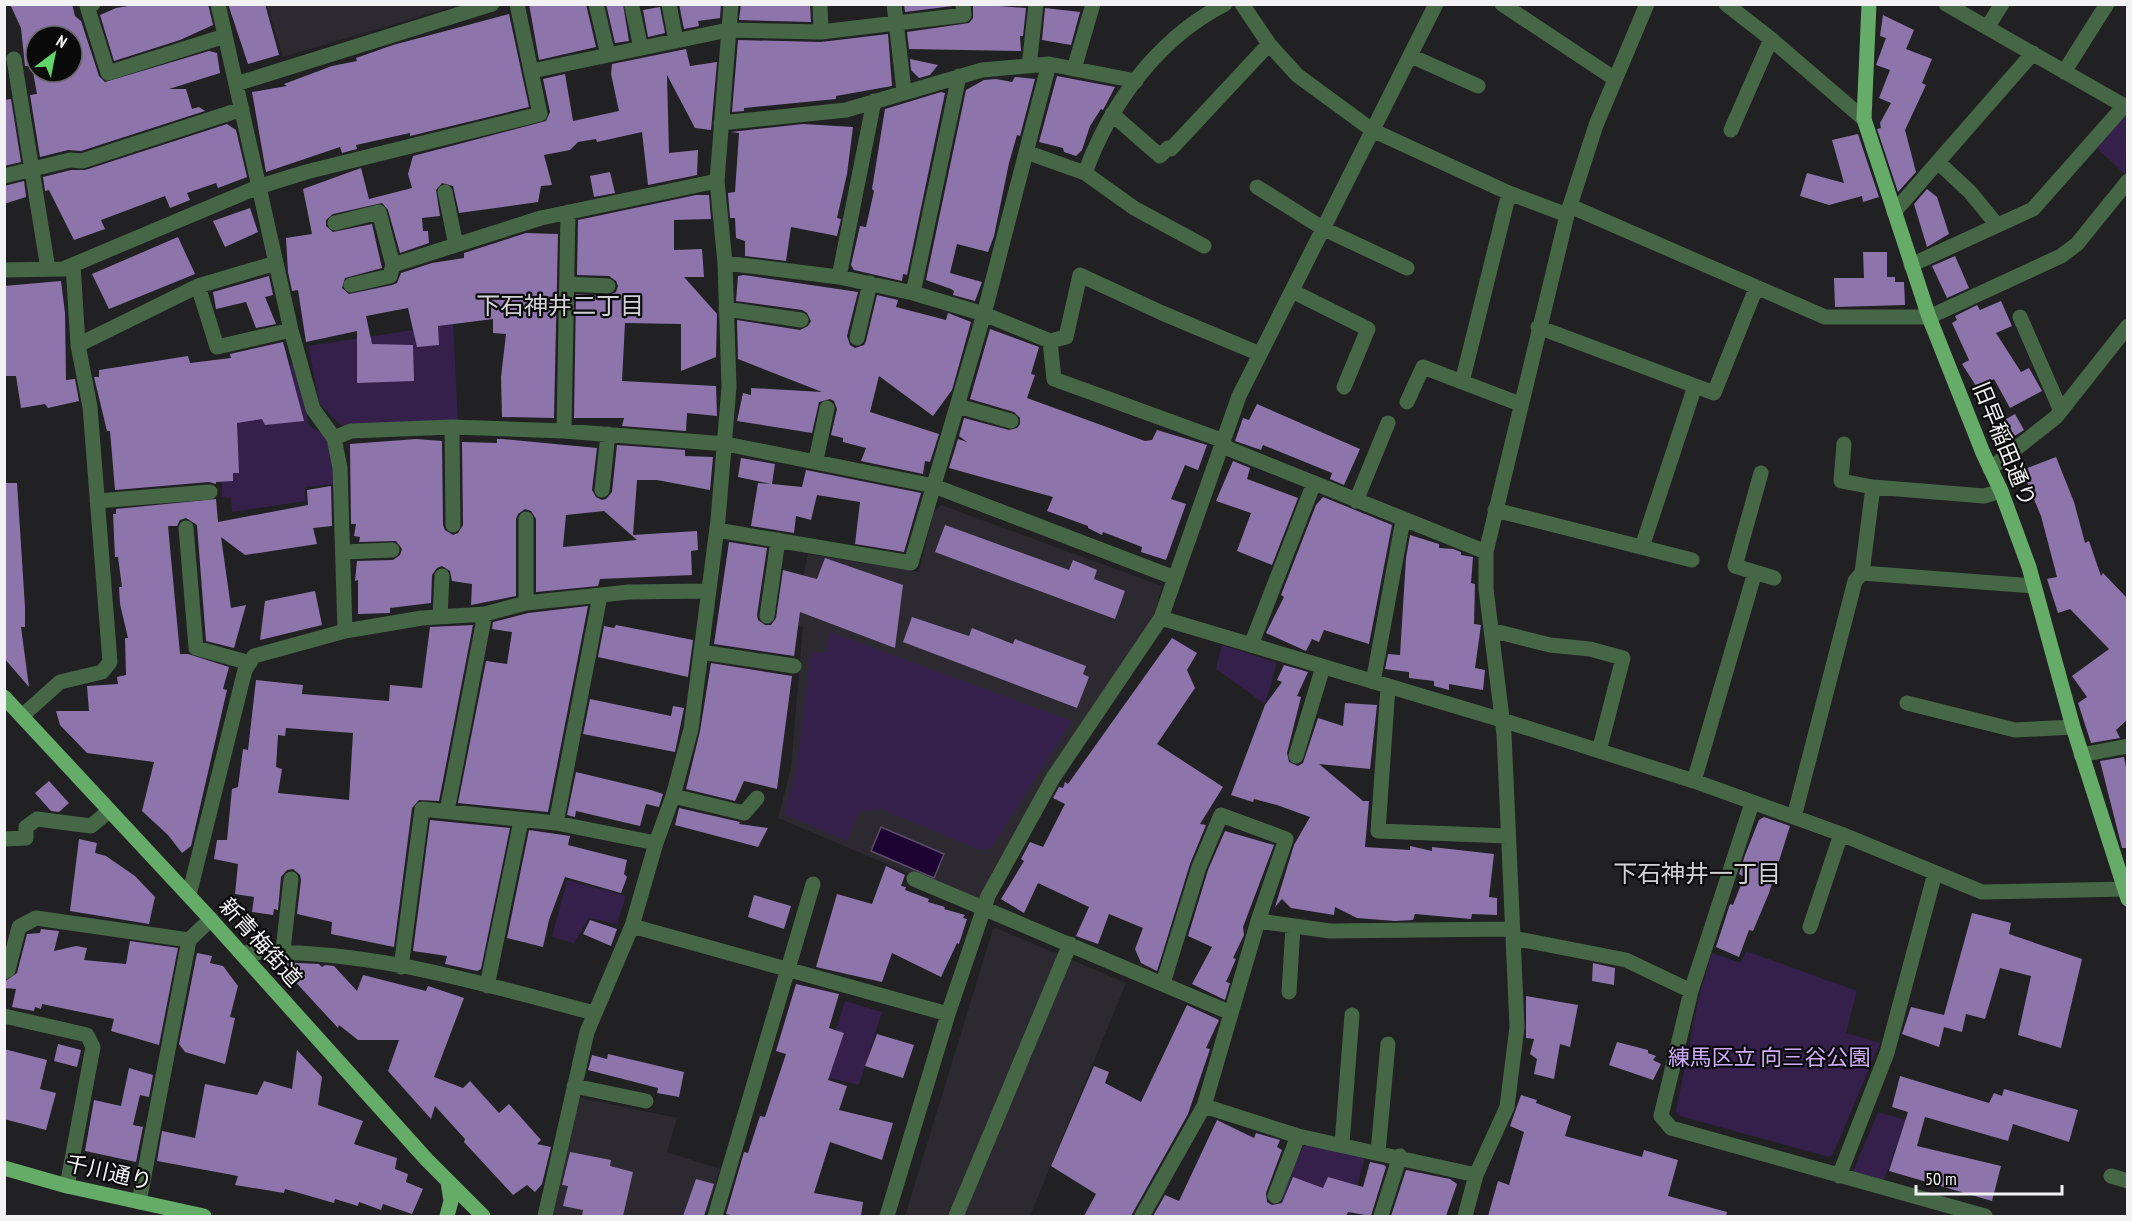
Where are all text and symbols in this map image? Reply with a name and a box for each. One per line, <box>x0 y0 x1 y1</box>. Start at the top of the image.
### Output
north arrow <box>24 24 84 84</box>
text: N <box>53 31 71 52</box>
district label: 下石神井二丁目 <box>476 290 644 321</box>
street label: 旧早稲田通り <box>1967 378 2043 510</box>
district label: 下石神井一丁目 <box>1613 858 1781 889</box>
street label: 新青梅街道 <box>214 892 308 992</box>
park label: 練馬区立 向三谷公園 <box>1668 1043 1870 1071</box>
street label: 千川通り <box>63 1148 155 1196</box>
scale bar <box>1916 1158 2062 1196</box>
text: 50 m <box>1925 1167 1957 1190</box>

